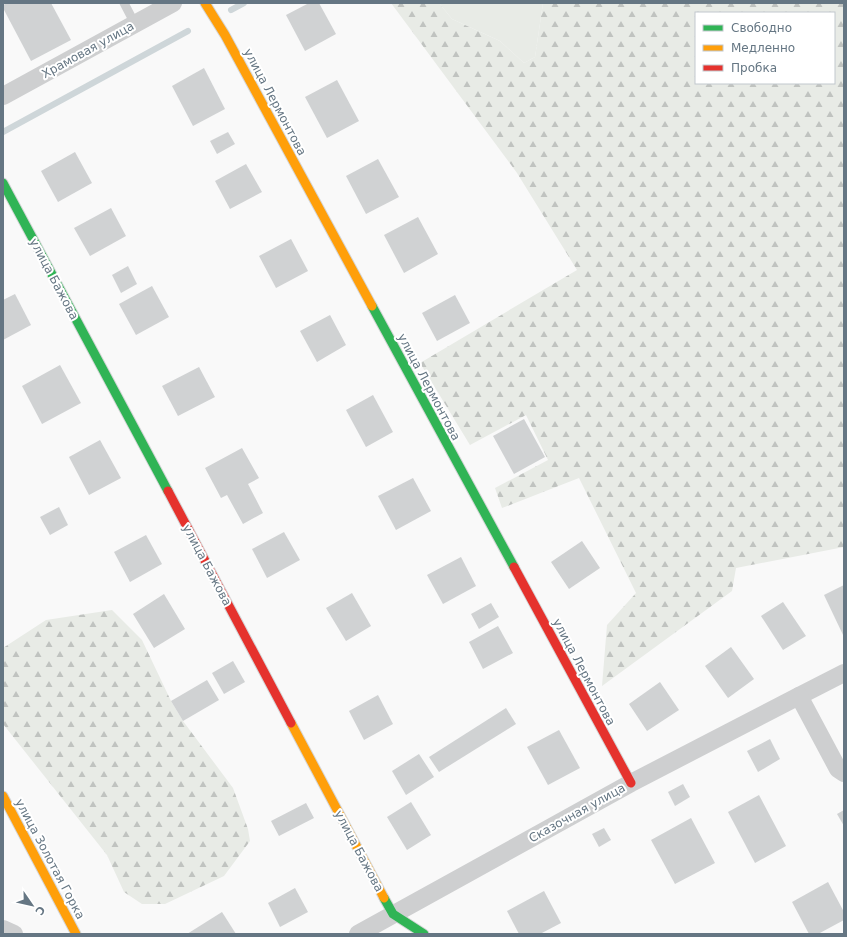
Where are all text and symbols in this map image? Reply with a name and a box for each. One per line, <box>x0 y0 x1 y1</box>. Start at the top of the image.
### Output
legend <box>695 12 835 84</box>
street label: Храмовая улица <box>40 19 136 81</box>
text: Свободно <box>731 21 792 35</box>
text: Медленно <box>731 41 795 55</box>
street label: улица Лермонтова <box>241 46 309 158</box>
text: Пробка <box>731 61 777 75</box>
street label: улица Бажова <box>27 236 81 322</box>
street label: улица Лермонтова <box>395 331 463 443</box>
street label: улица Бажова <box>180 522 234 608</box>
street label: улица Лермонтова <box>550 616 618 728</box>
street label: Сказочная улица <box>526 781 628 845</box>
street label: улица Золотая Горка <box>12 796 88 922</box>
street label: улица Бажова <box>332 808 386 894</box>
north arrow <box>12 885 52 925</box>
text: С <box>32 903 48 917</box>

